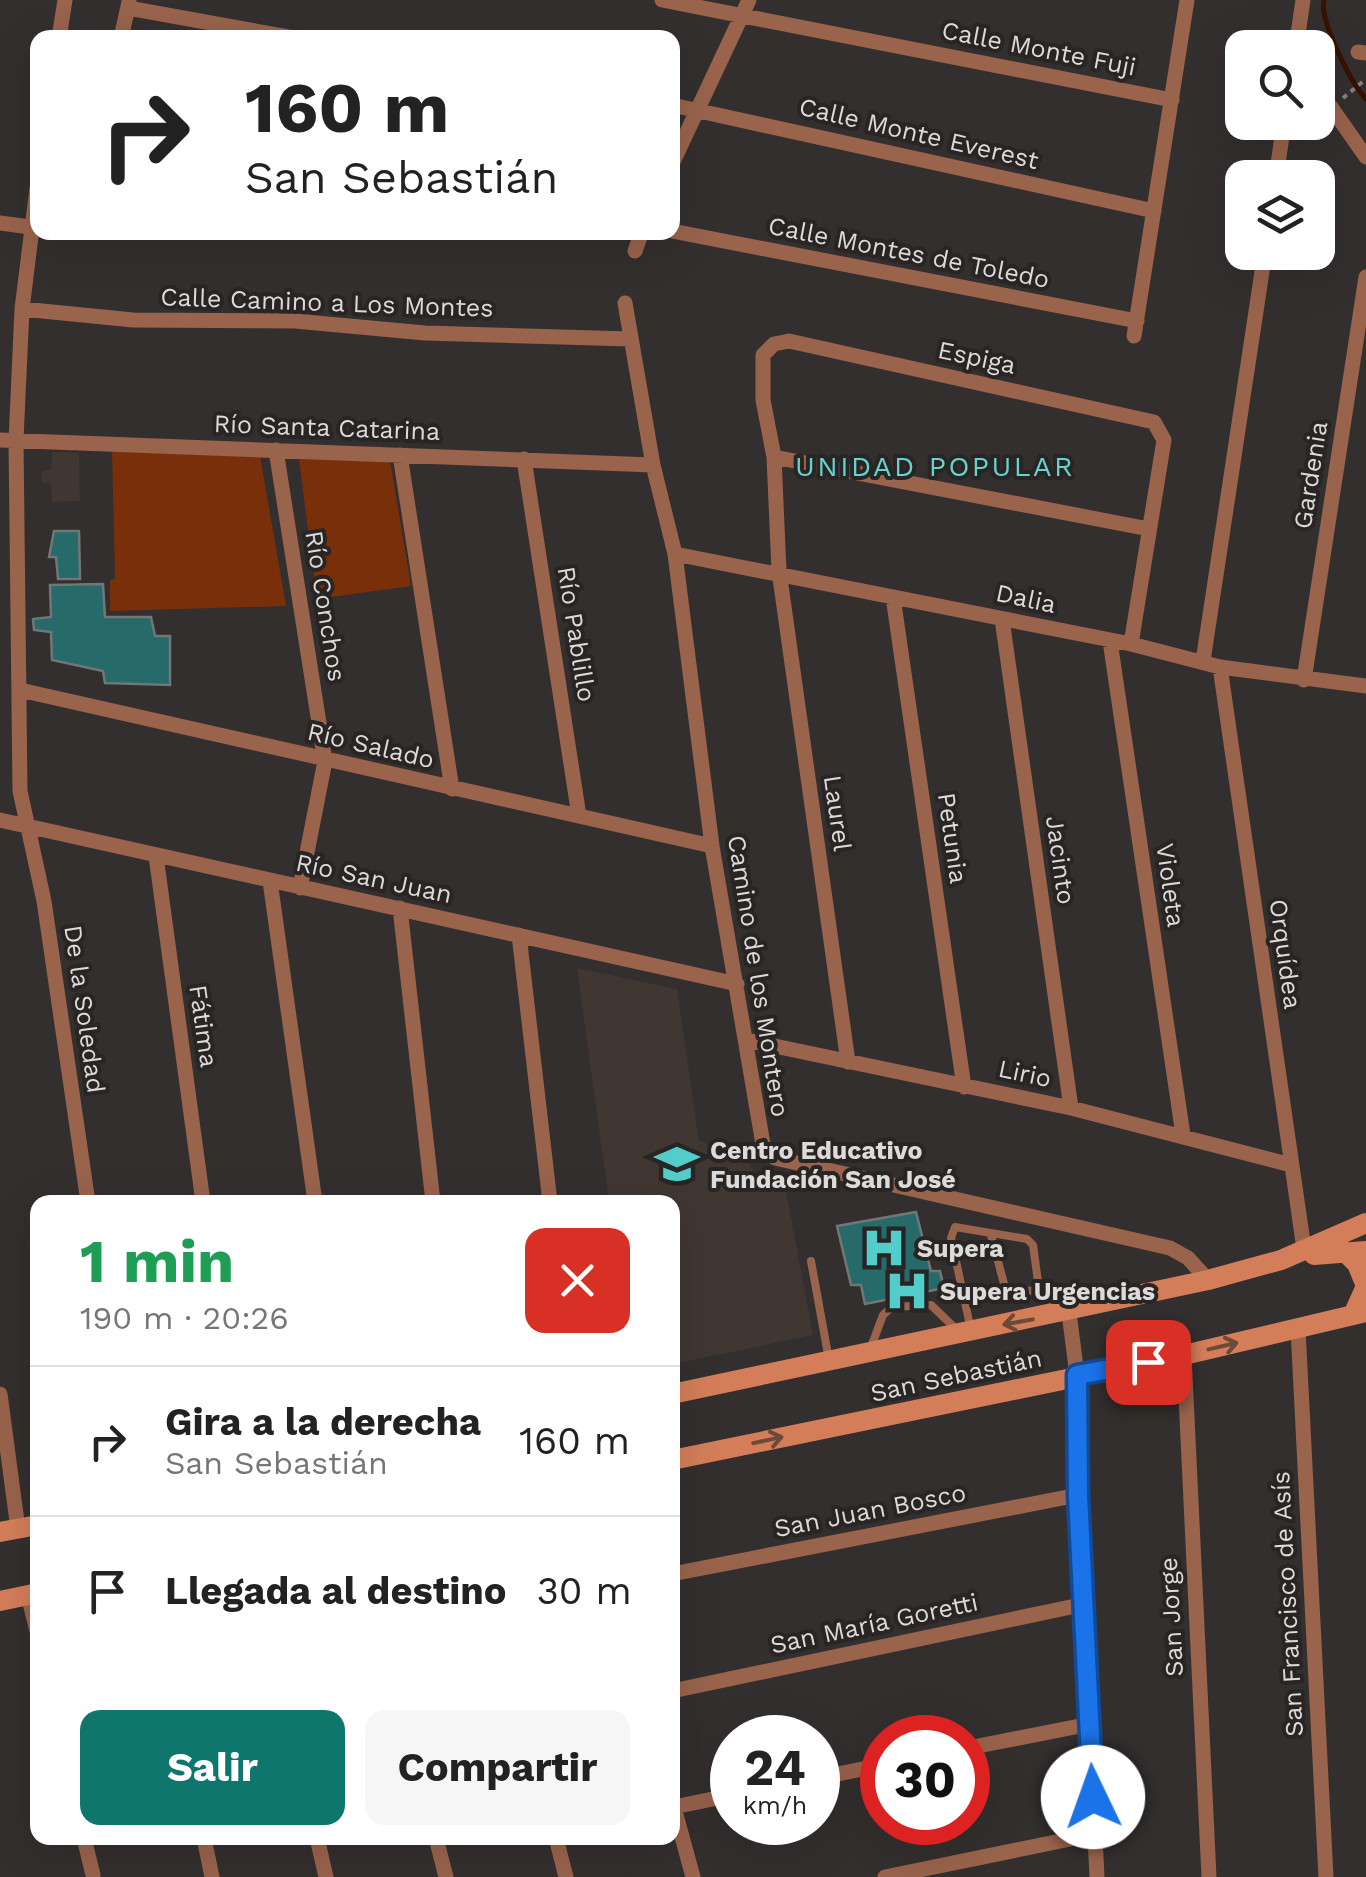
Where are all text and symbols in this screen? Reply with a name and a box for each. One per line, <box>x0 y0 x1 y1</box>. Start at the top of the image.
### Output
street label: Calle Monte Fuji <box>939 15 1139 82</box>
map controls <box>1225 30 1335 270</box>
button: search <box>1225 30 1335 140</box>
text: 160 m <box>245 67 449 149</box>
icon: right <box>80 70 210 200</box>
street label: Calle Monte Everest <box>796 92 1042 175</box>
text: San Sebastián <box>245 151 558 204</box>
button: layers <box>1225 160 1335 270</box>
street label: Calle Montes de Toledo <box>766 211 1052 294</box>
street label: Calle Camino a Los Montes <box>160 282 494 323</box>
street label: Espiga <box>935 335 1019 380</box>
street label: Río Santa Catarina <box>213 409 441 446</box>
street label: Gardenia <box>1288 419 1333 531</box>
district label: UNIDAD POPULAR <box>795 450 1075 483</box>
street label: Río Conchos <box>299 529 352 683</box>
street label: Río Pablillo <box>552 564 601 704</box>
street label: Dalia <box>993 578 1059 619</box>
street label: Río Salado <box>305 717 437 774</box>
street label: Laurel <box>818 773 857 853</box>
street label: Petunia <box>932 791 973 885</box>
street label: Jacinto <box>1040 814 1081 906</box>
street label: Camino de los Montero <box>722 833 795 1119</box>
street label: Violeta <box>1150 841 1191 929</box>
street label: Río San Juan <box>293 848 455 909</box>
street label: Orquídea <box>1263 897 1308 1011</box>
street label: De la Soledad <box>58 923 111 1095</box>
street label: Fátima <box>183 983 224 1069</box>
street label: Lirio <box>996 1054 1054 1093</box>
place label: Centro Educativo Fundación San José <box>710 1136 956 1194</box>
school or university icon: Centro Educativo Fundación San José <box>653 1140 701 1188</box>
hospital icon: Supera <box>860 1224 908 1272</box>
text: 1 min <box>80 1226 234 1297</box>
button: close <box>525 1228 630 1333</box>
place label: Supera <box>917 1234 1004 1263</box>
hospital icon: Supera Urgencias <box>883 1267 931 1315</box>
place label: Supera Urgencias <box>940 1277 1155 1306</box>
text: 190 m · 20:26 <box>80 1299 289 1337</box>
one-way arrow <box>1002 1313 1035 1332</box>
pin <box>1106 1320 1191 1405</box>
icon: arrive <box>1121 1335 1176 1390</box>
one-way arrow <box>1206 1336 1238 1354</box>
street label: San Sebastián <box>868 1343 1044 1408</box>
text: Gira a la derecha <box>165 1400 481 1444</box>
icon: right <box>80 1414 135 1469</box>
text: 160 m <box>519 1419 630 1463</box>
one-way arrow <box>751 1429 783 1448</box>
text: San Sebastián <box>165 1444 388 1482</box>
street label: San Francisco de Asís <box>1266 1470 1309 1738</box>
street label: San Juan Bosco <box>772 1478 968 1543</box>
street label: San Jorge <box>1154 1557 1189 1677</box>
icon: arrive <box>80 1564 135 1619</box>
text: Llegada al destino <box>165 1569 507 1613</box>
text: 30 m <box>537 1569 632 1613</box>
street label: San María Goretti <box>768 1587 980 1660</box>
button: Salir <box>80 1710 345 1825</box>
button: Compartir <box>365 1710 630 1825</box>
speed limit sign: 30 <box>860 1715 990 1845</box>
text: 24 <box>744 1738 806 1797</box>
position arrow <box>1041 1745 1145 1849</box>
text: km/h <box>743 1791 807 1820</box>

